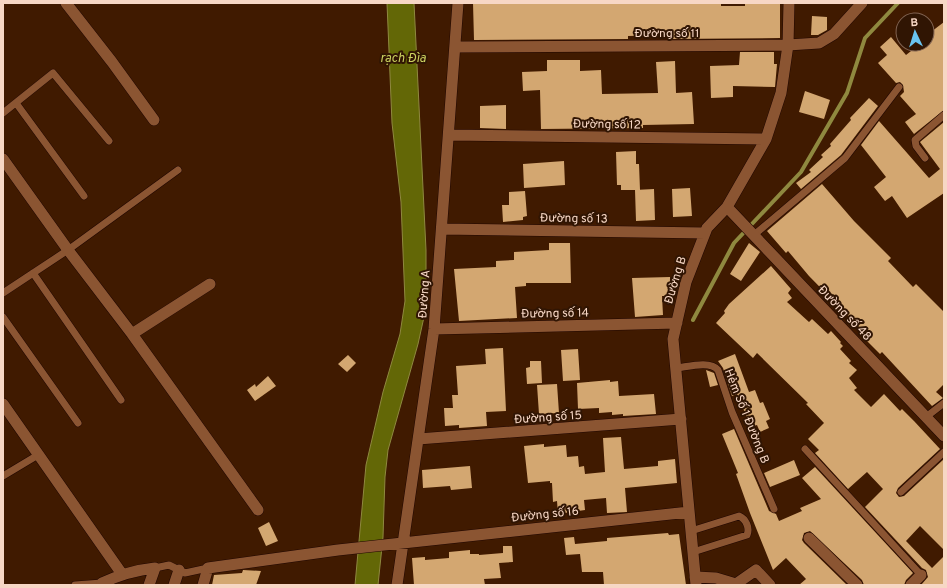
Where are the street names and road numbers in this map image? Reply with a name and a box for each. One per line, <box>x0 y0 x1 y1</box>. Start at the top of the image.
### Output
street label: Đường số 11 <box>635 26 699 42</box>
street label: Đường số 12 <box>573 116 641 134</box>
street label: Đường số 13 <box>540 210 608 228</box>
street label: Đường B <box>661 254 691 306</box>
street label: Đường A <box>415 269 435 319</box>
street label: Đường số 48 <box>814 283 875 345</box>
street label: Đường số 14 <box>521 305 589 323</box>
street label: Hẻm Số 1 Đường B <box>720 367 772 466</box>
street label: Đường số 15 <box>514 408 583 428</box>
street label: Đường số 16 <box>511 504 580 526</box>

